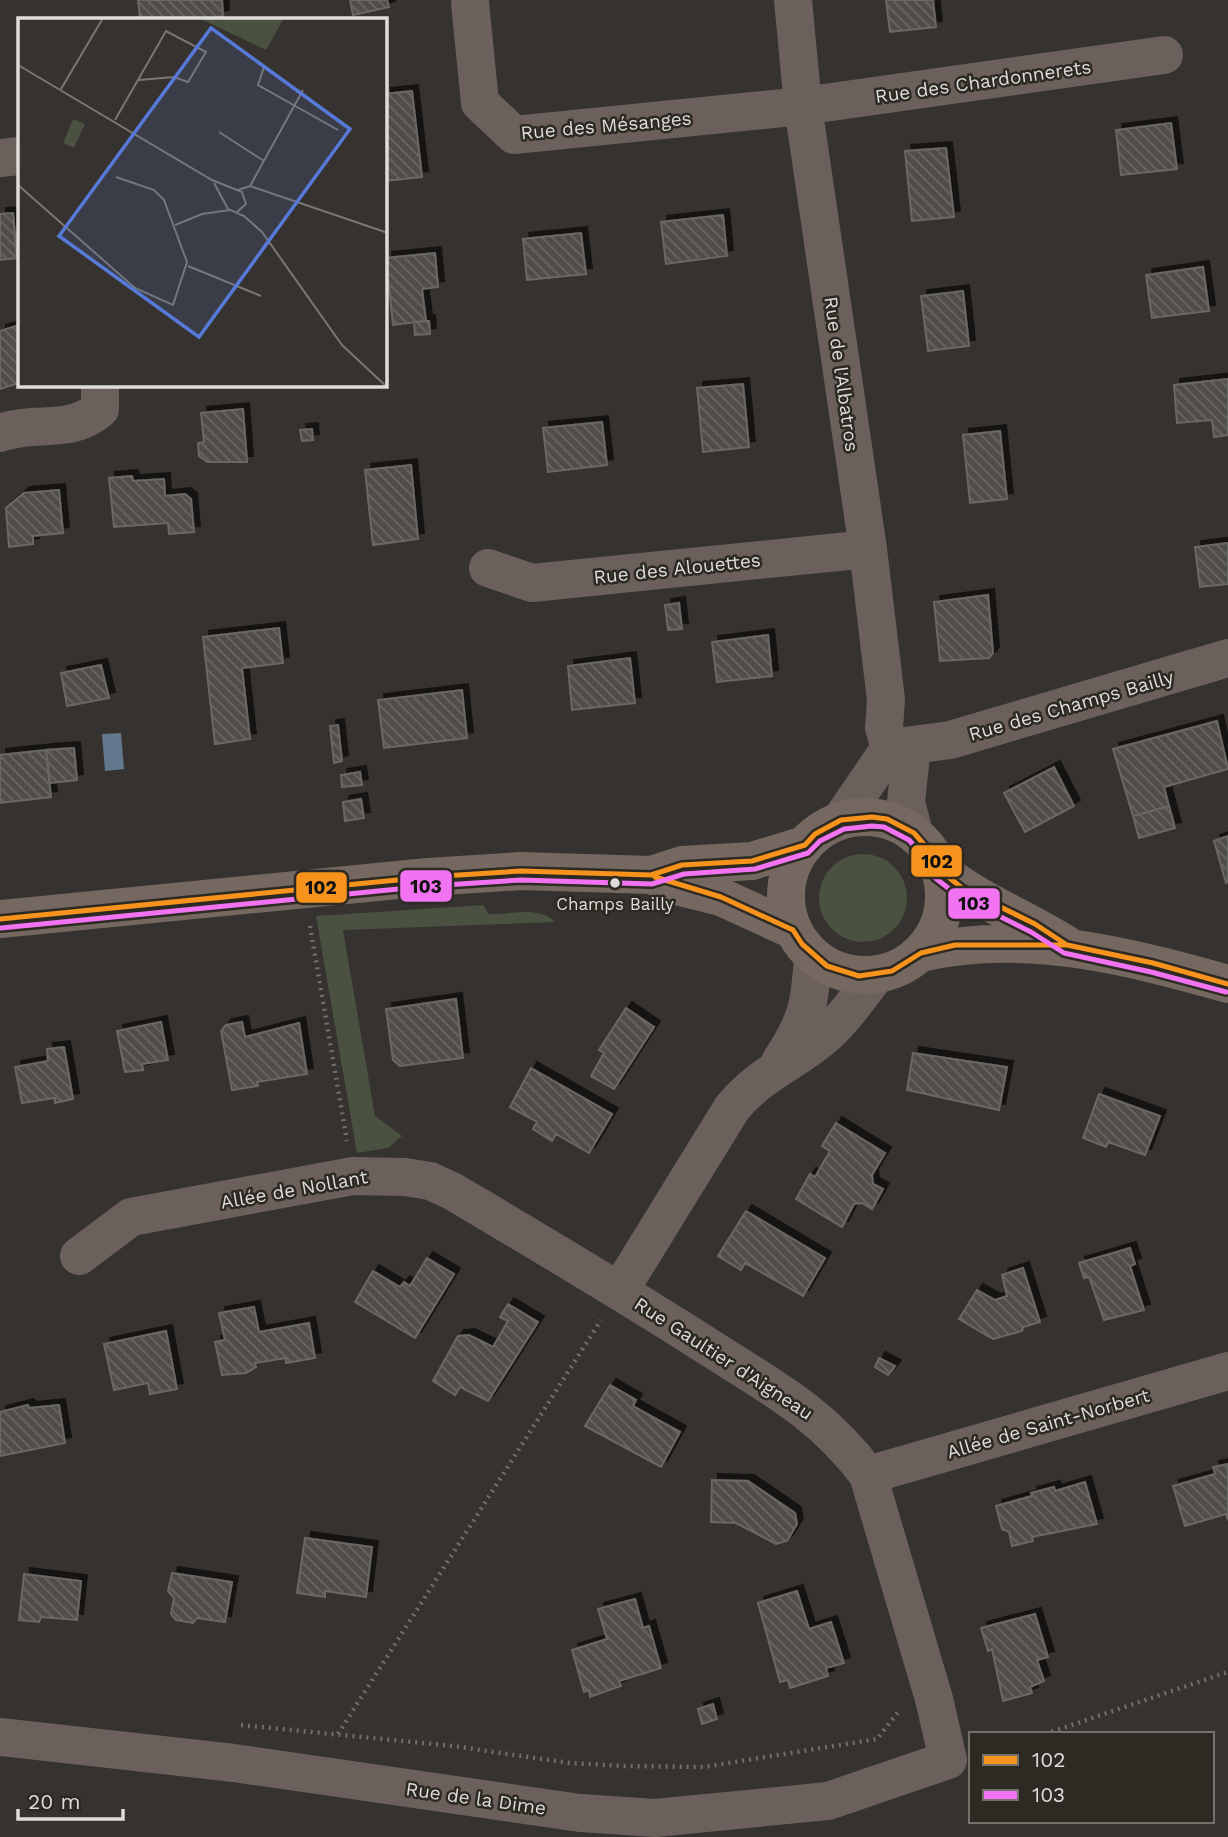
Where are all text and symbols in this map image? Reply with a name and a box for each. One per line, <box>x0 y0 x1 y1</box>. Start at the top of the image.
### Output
inset map <box>18 18 387 387</box>
street label: Rue des Chardonnerets <box>874 55 1093 108</box>
street label: Rue des Mésanges <box>520 107 693 144</box>
street label: Rue de l'Albatros <box>819 295 864 453</box>
street label: Rue des Alouettes <box>592 548 762 589</box>
street label: Rue des Champs Bailly <box>966 665 1176 746</box>
line badge: 102 <box>910 844 963 878</box>
text: 102 <box>921 850 953 873</box>
line badge: 103 <box>399 869 453 903</box>
line badge: 102 <box>295 871 348 904</box>
text: 103 <box>410 875 442 898</box>
text: 102 <box>305 876 337 899</box>
marker: Champs Bailly <box>608 876 622 890</box>
line badge: 103 <box>947 887 1001 920</box>
text: 103 <box>958 892 990 915</box>
place label: Champs Bailly <box>556 894 674 914</box>
street label: Allée de Nollant <box>219 1165 370 1214</box>
street label: Rue Gaultier d'Aigneau <box>630 1292 817 1425</box>
street label: Allée de Saint-Norbert <box>944 1384 1152 1463</box>
legend <box>969 1732 1214 1823</box>
text: 102 <box>1032 1747 1066 1772</box>
street label: Rue de la Dime <box>404 1777 547 1820</box>
scale bar <box>18 1778 122 1822</box>
text: 103 <box>1032 1782 1065 1807</box>
text: 20 m <box>28 1789 80 1814</box>

